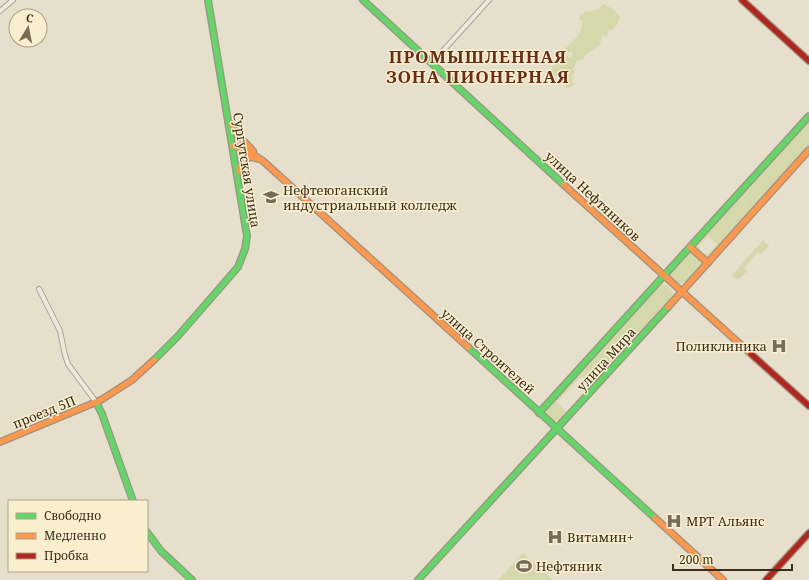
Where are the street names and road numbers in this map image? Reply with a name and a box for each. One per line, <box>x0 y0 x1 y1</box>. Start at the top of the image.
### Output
street label: Сургутская улица <box>229 111 265 229</box>
street label: улица Нефтяников <box>541 147 645 245</box>
street label: улица Строителей <box>437 304 539 398</box>
street label: улица Мира <box>572 323 640 395</box>
street label: проезд 5П <box>10 391 78 433</box>

